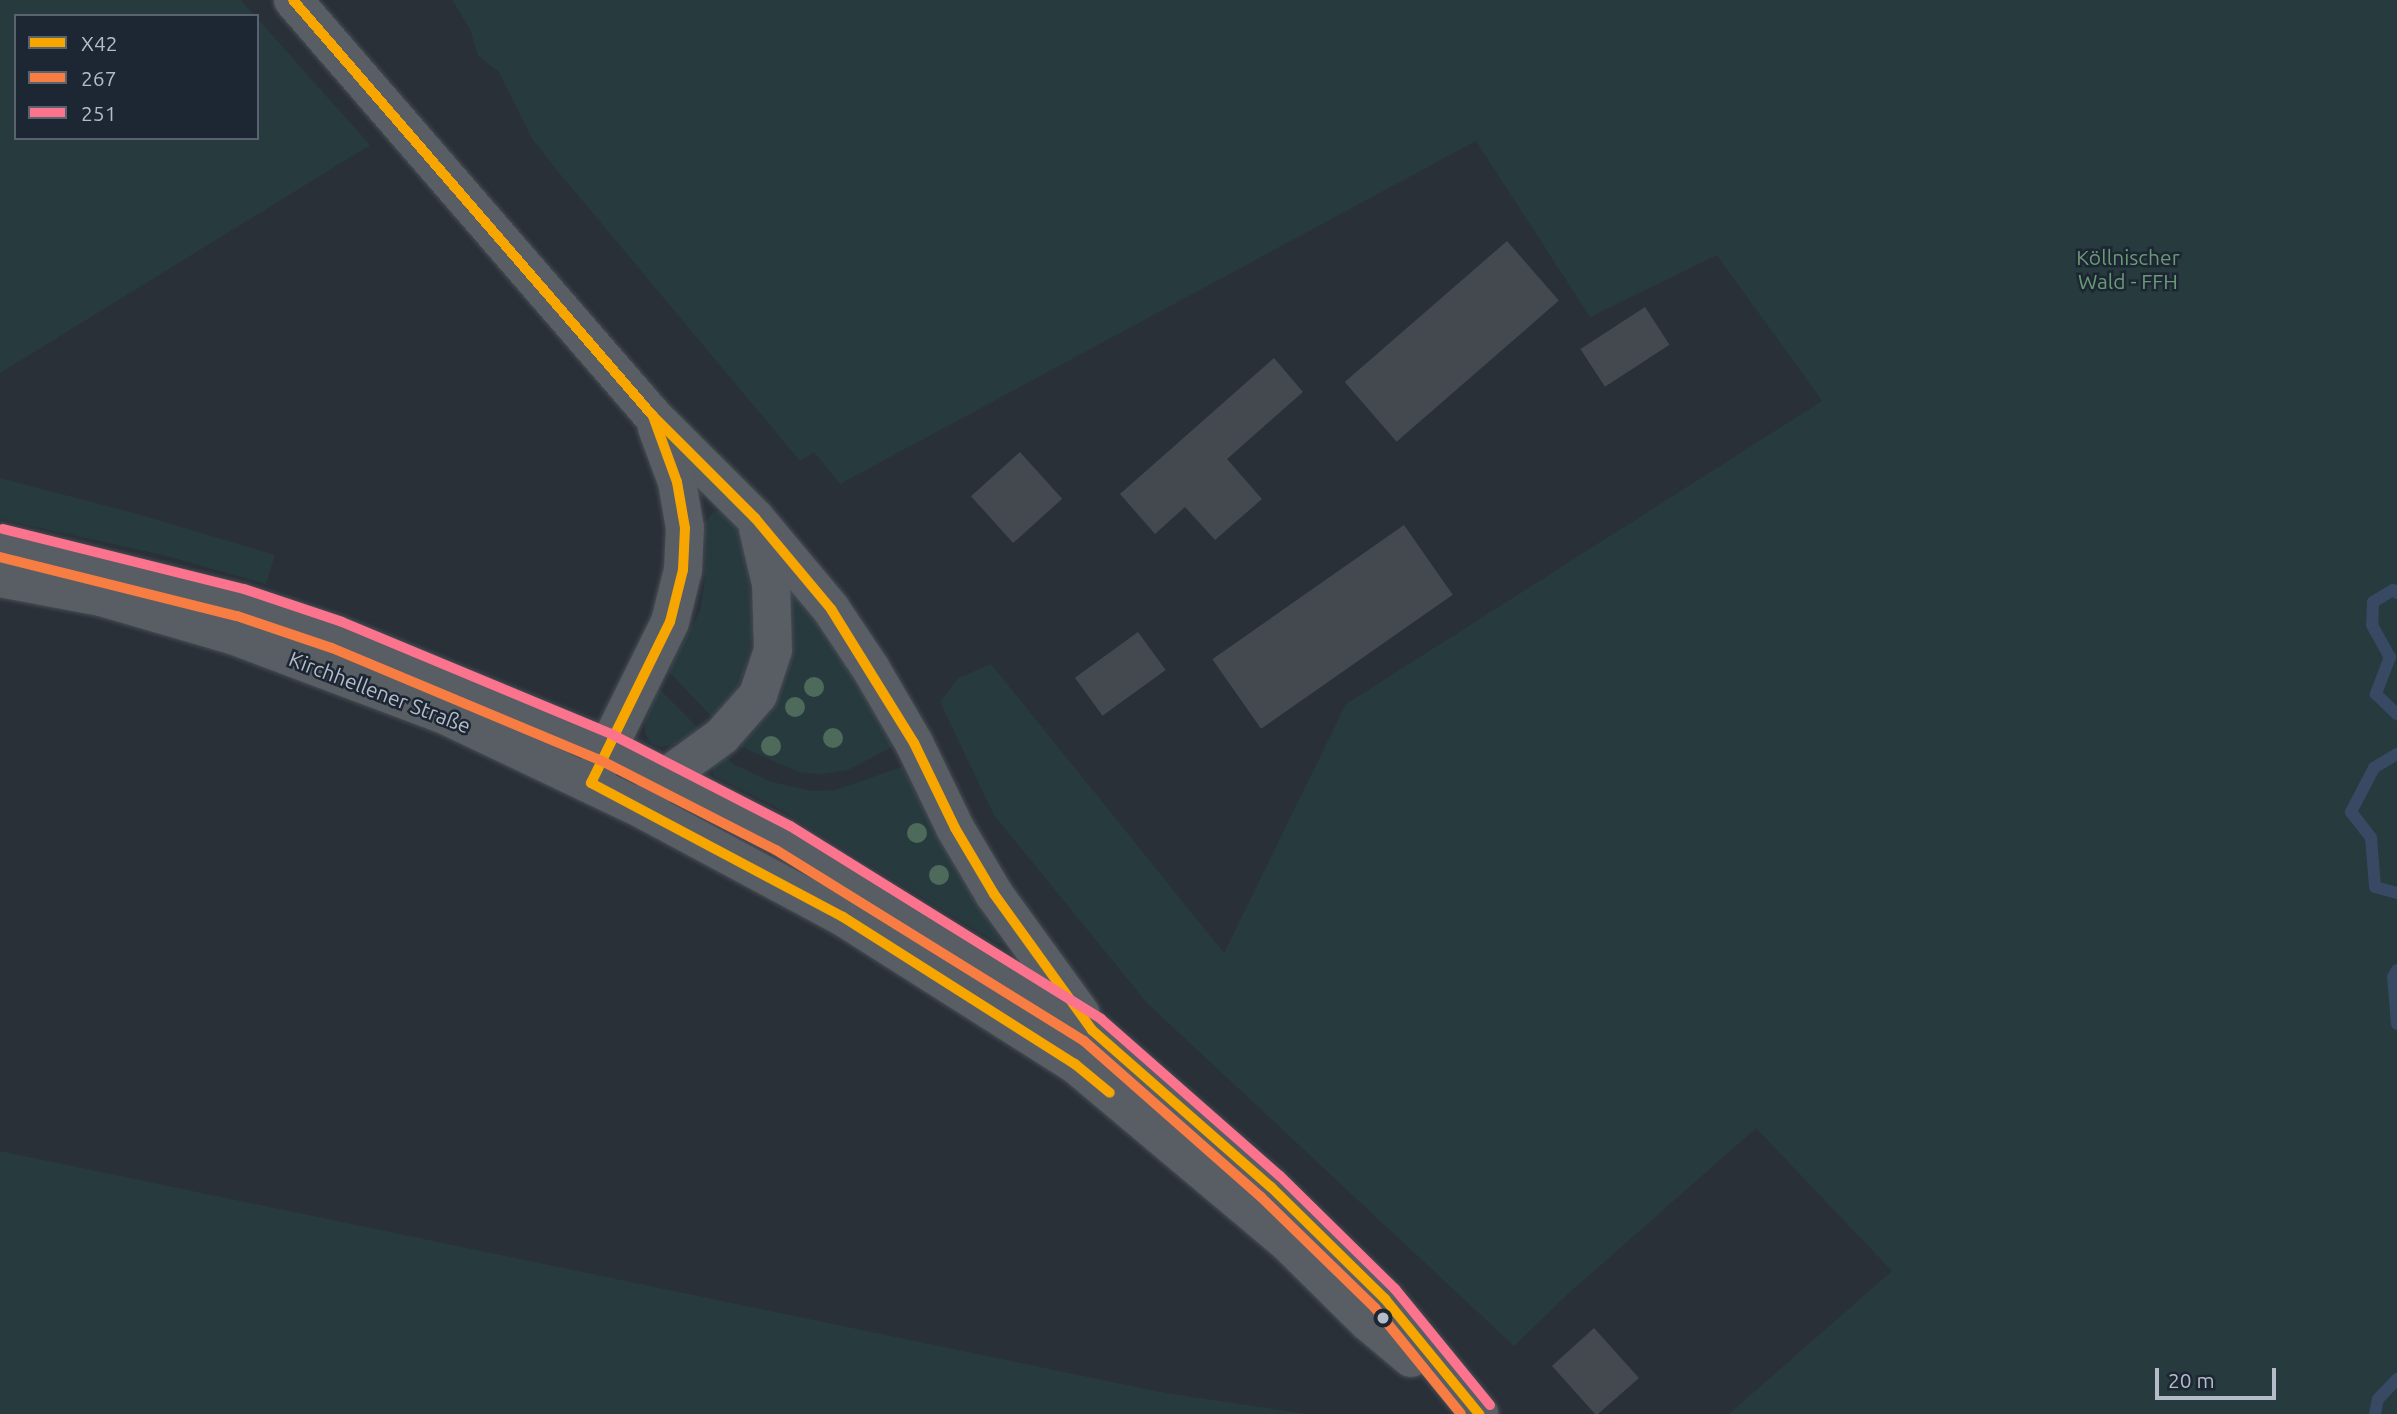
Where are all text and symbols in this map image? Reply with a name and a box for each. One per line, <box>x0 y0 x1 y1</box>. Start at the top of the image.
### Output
legend <box>14 14 259 140</box>
text: X42 <box>81 31 118 55</box>
text: 267 <box>81 66 117 90</box>
text: 251 <box>81 101 117 125</box>
park label: Köllnischer Wald - FFH <box>2076 244 2180 294</box>
street label: Kirchhellener Straße <box>285 646 475 738</box>
unlabelled marker <box>1376 1311 1390 1325</box>
scale bar <box>2159 1354 2280 1398</box>
text: 20 m <box>2168 1368 2215 1392</box>

